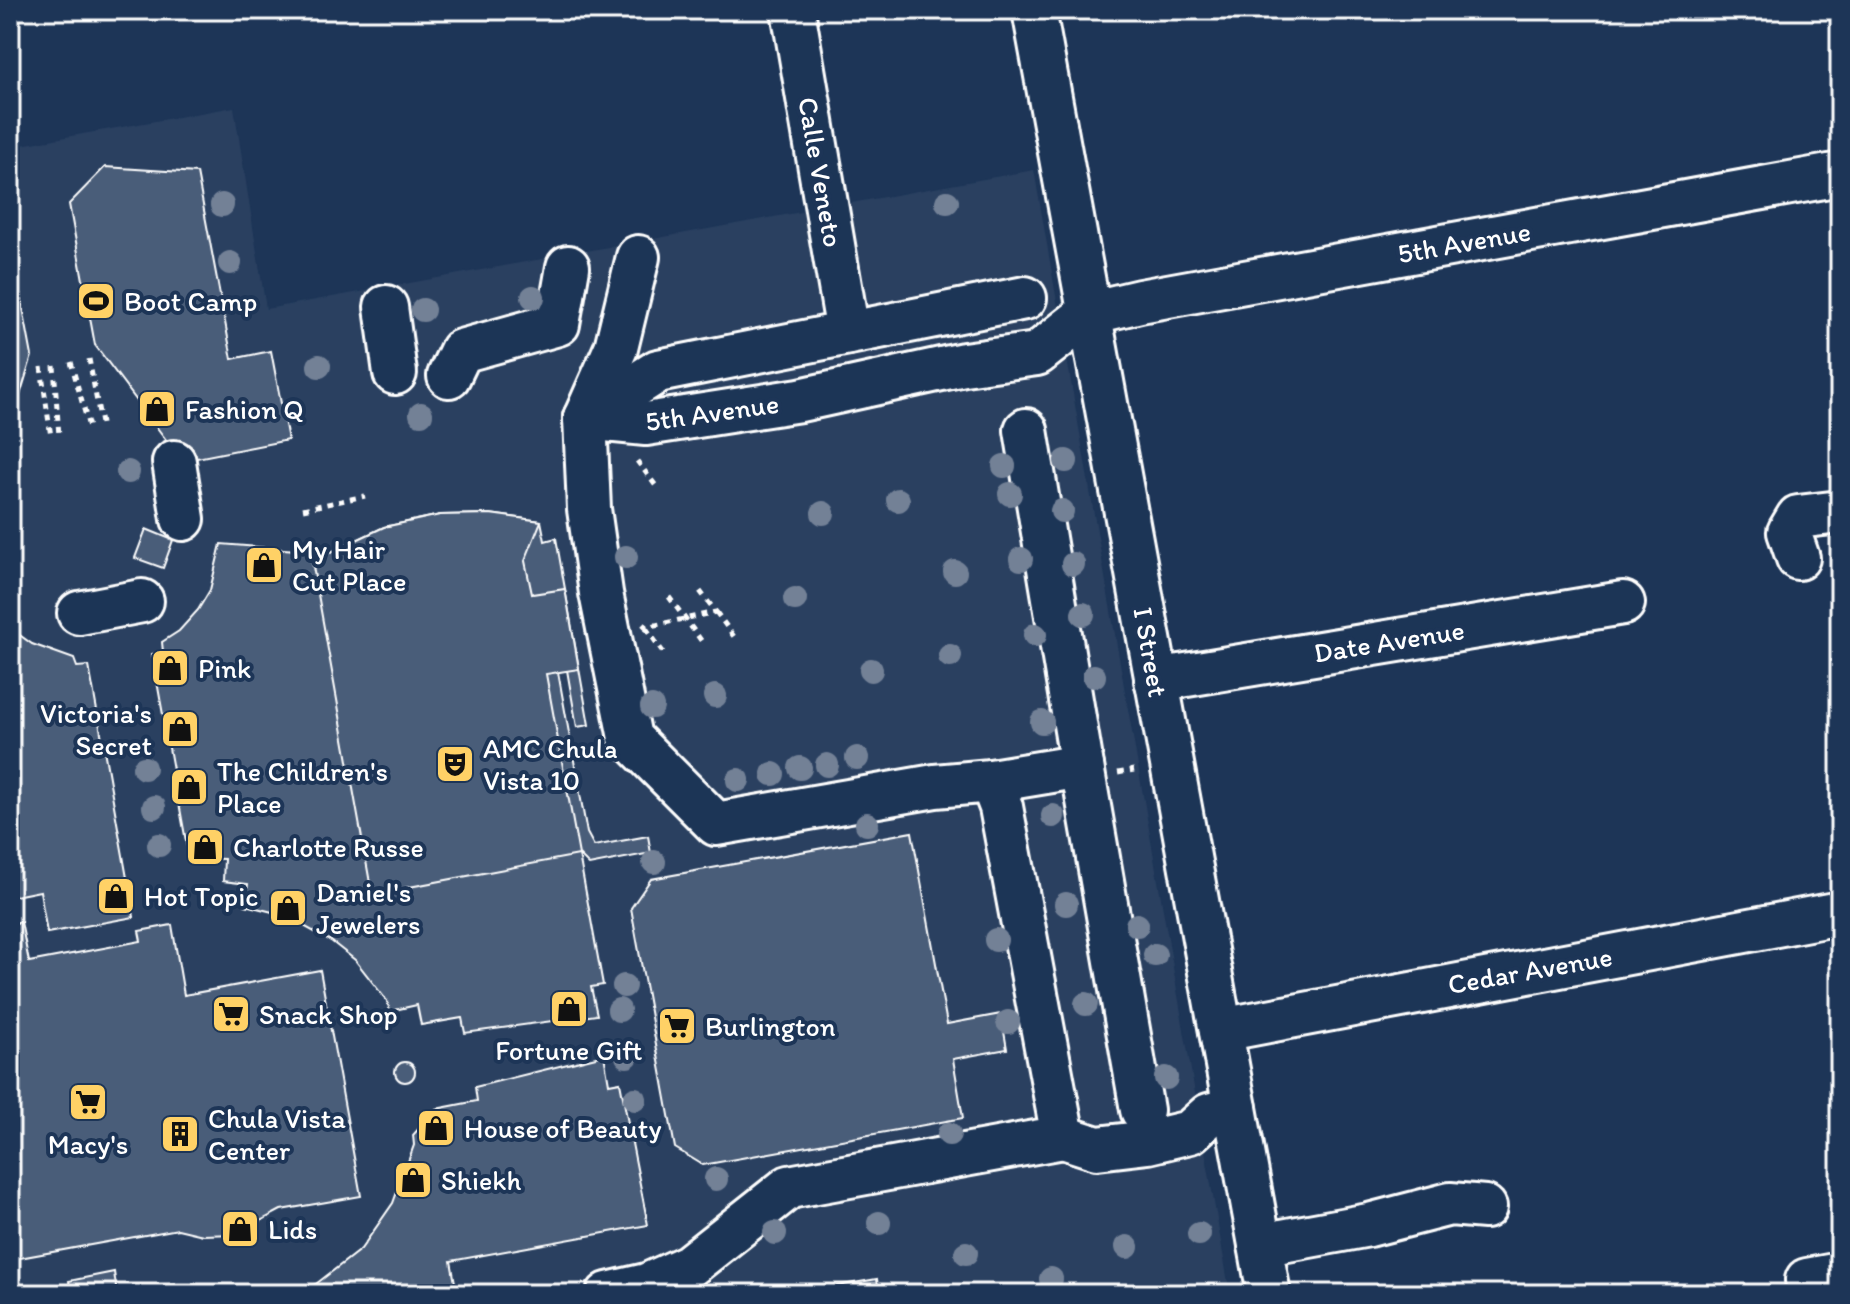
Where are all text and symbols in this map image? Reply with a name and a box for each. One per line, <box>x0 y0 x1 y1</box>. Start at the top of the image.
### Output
street label: Calle Veneto <box>791 94 851 250</box>
street label: 5th Avenue <box>1395 214 1533 270</box>
sports icon: Boot Camp <box>75 280 117 322</box>
place label: Boot Camp <box>124 284 257 318</box>
street label: 5th Avenue <box>643 386 781 438</box>
shop icon: Fashion Q <box>136 388 178 430</box>
place label: Fashion Q <box>185 392 304 426</box>
place label: My Hair Cut Place <box>292 532 406 598</box>
shop icon: My Hair Cut Place <box>243 544 285 586</box>
street label: I Street <box>1126 604 1176 700</box>
street label: Date Avenue <box>1311 612 1467 670</box>
shop icon: Pink <box>149 647 191 689</box>
place label: Pink <box>198 651 251 685</box>
place label: Victoria's Secret <box>40 696 152 762</box>
shop icon: Victoria's Secret <box>159 708 201 750</box>
place label: AMC Chula Vista 10 <box>483 731 618 797</box>
theatre icon: AMC Chula Vista 10 <box>434 743 476 785</box>
place label: The Children's Place <box>217 754 388 820</box>
shop icon: The Children's Place <box>168 766 210 808</box>
shop icon: Charlotte Russe <box>184 826 226 868</box>
place label: Charlotte Russe <box>233 830 424 864</box>
shop icon: Hot Topic <box>95 875 137 917</box>
place label: Daniel's Jewelers <box>316 875 420 941</box>
place label: Hot Topic <box>144 879 258 913</box>
shop icon: Daniel's Jewelers <box>267 887 309 929</box>
street label: Cedar Avenue <box>1445 939 1615 1001</box>
shop icon: Fortune Gift <box>548 988 590 1030</box>
supermarket icon: Snack Shop <box>210 993 252 1035</box>
place label: Snack Shop <box>259 997 398 1031</box>
supermarket icon: Burlington <box>656 1005 698 1047</box>
place label: Burlington <box>705 1009 836 1043</box>
place label: Fortune Gift <box>495 1033 643 1067</box>
supermarket icon: Macy's <box>67 1081 109 1123</box>
place label: Chula Vista Center <box>208 1101 346 1167</box>
shop icon: House of Beauty <box>415 1107 457 1149</box>
place label: House of Beauty <box>464 1111 662 1145</box>
building icon: Chula Vista Center <box>159 1113 201 1155</box>
place label: Macy's <box>48 1127 128 1161</box>
shop icon: Shiekh <box>392 1159 434 1201</box>
place label: Shiekh <box>441 1163 522 1197</box>
shop icon: Lids <box>219 1208 261 1250</box>
place label: Lids <box>268 1212 317 1246</box>

